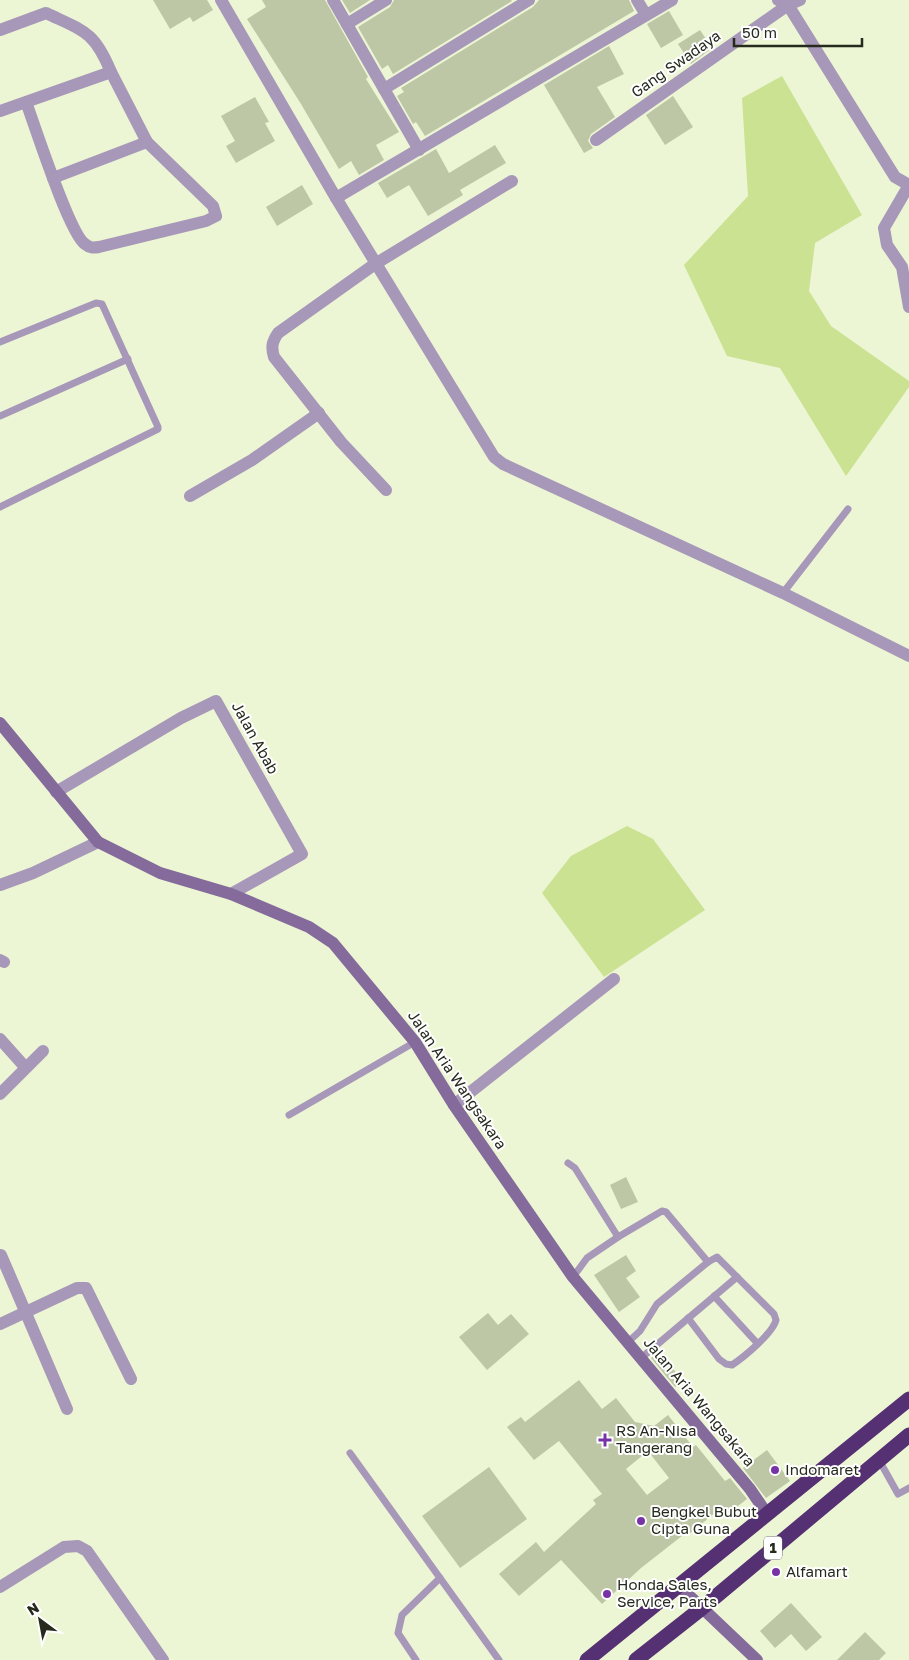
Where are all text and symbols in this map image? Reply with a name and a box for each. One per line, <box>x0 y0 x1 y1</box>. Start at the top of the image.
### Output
scale bar <box>734 15 862 47</box>
text: 50 m <box>742 23 777 41</box>
street label: Gang Swadaya <box>627 26 724 101</box>
street label: Jalan Abab <box>229 698 283 777</box>
street label: Jalan Aria Wangsakara <box>405 1007 511 1152</box>
street label: Jalan Aria Wangsakara <box>640 1333 759 1470</box>
place label: RS An-Nisa Tangerang <box>616 1421 696 1456</box>
marker: RS An-Nisa Tangerang <box>598 1433 612 1447</box>
place label: Indomaret <box>785 1460 859 1478</box>
marker: Indomaret <box>769 1464 781 1476</box>
place label: Bengkel Bubut Cipta Guna <box>651 1502 757 1537</box>
marker: Bengkel Bubut Cipta Guna <box>635 1515 647 1527</box>
road number: 1 <box>764 1536 782 1560</box>
place label: Alfamart <box>786 1562 848 1580</box>
marker: Alfamart <box>770 1566 782 1578</box>
place label: Honda Sales, Service, Parts <box>617 1575 717 1610</box>
marker: Honda Sales, Service, Parts <box>601 1588 613 1600</box>
north arrow <box>15 1595 65 1645</box>
text: N <box>24 1599 42 1619</box>

